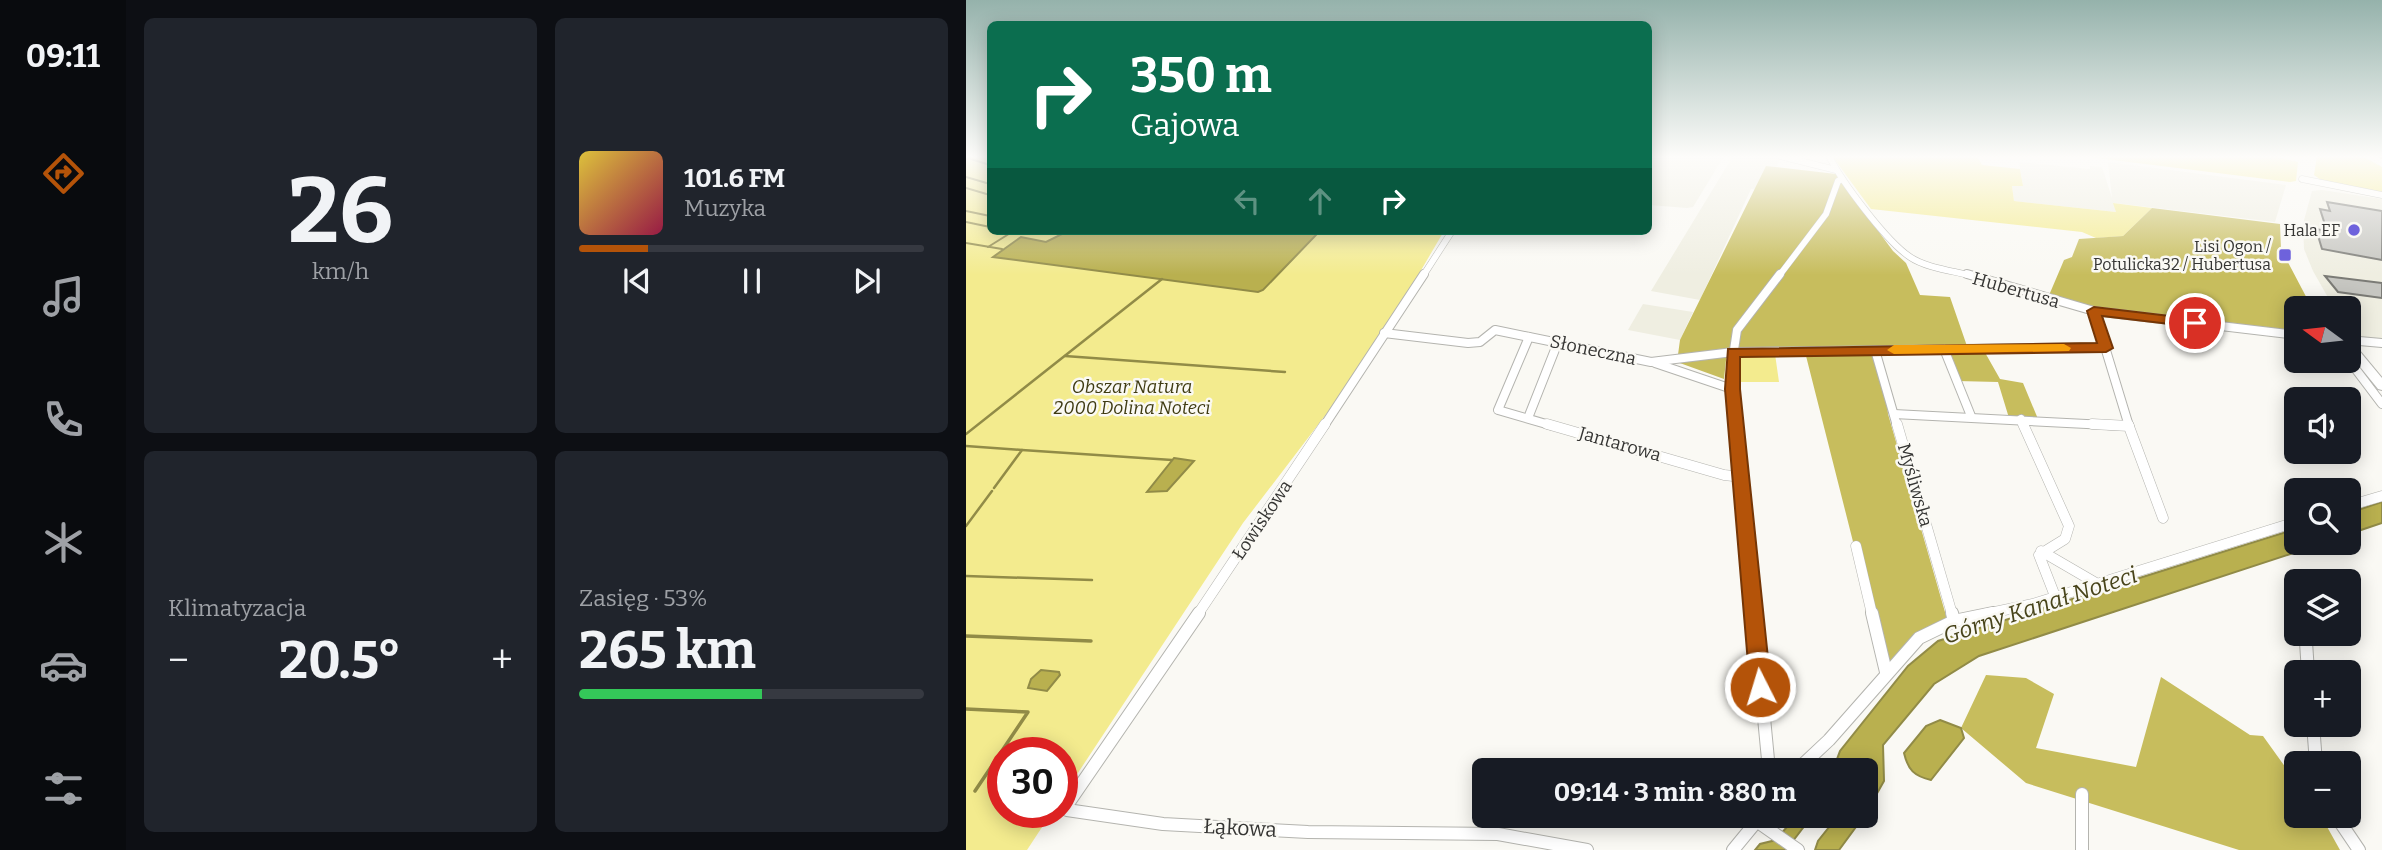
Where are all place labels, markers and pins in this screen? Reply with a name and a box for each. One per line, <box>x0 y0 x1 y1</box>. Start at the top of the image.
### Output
place label: Hala EF <box>2283 221 2340 240</box>
marker: Hala EF <box>2346 222 2362 238</box>
place label: Lisi Ogon / Potulicka32 / Hubertusa <box>2093 237 2272 274</box>
marker: Lisi Ogon / Potulicka32 / Hubertusa <box>2277 247 2293 263</box>
pin <box>2165 293 2225 353</box>

